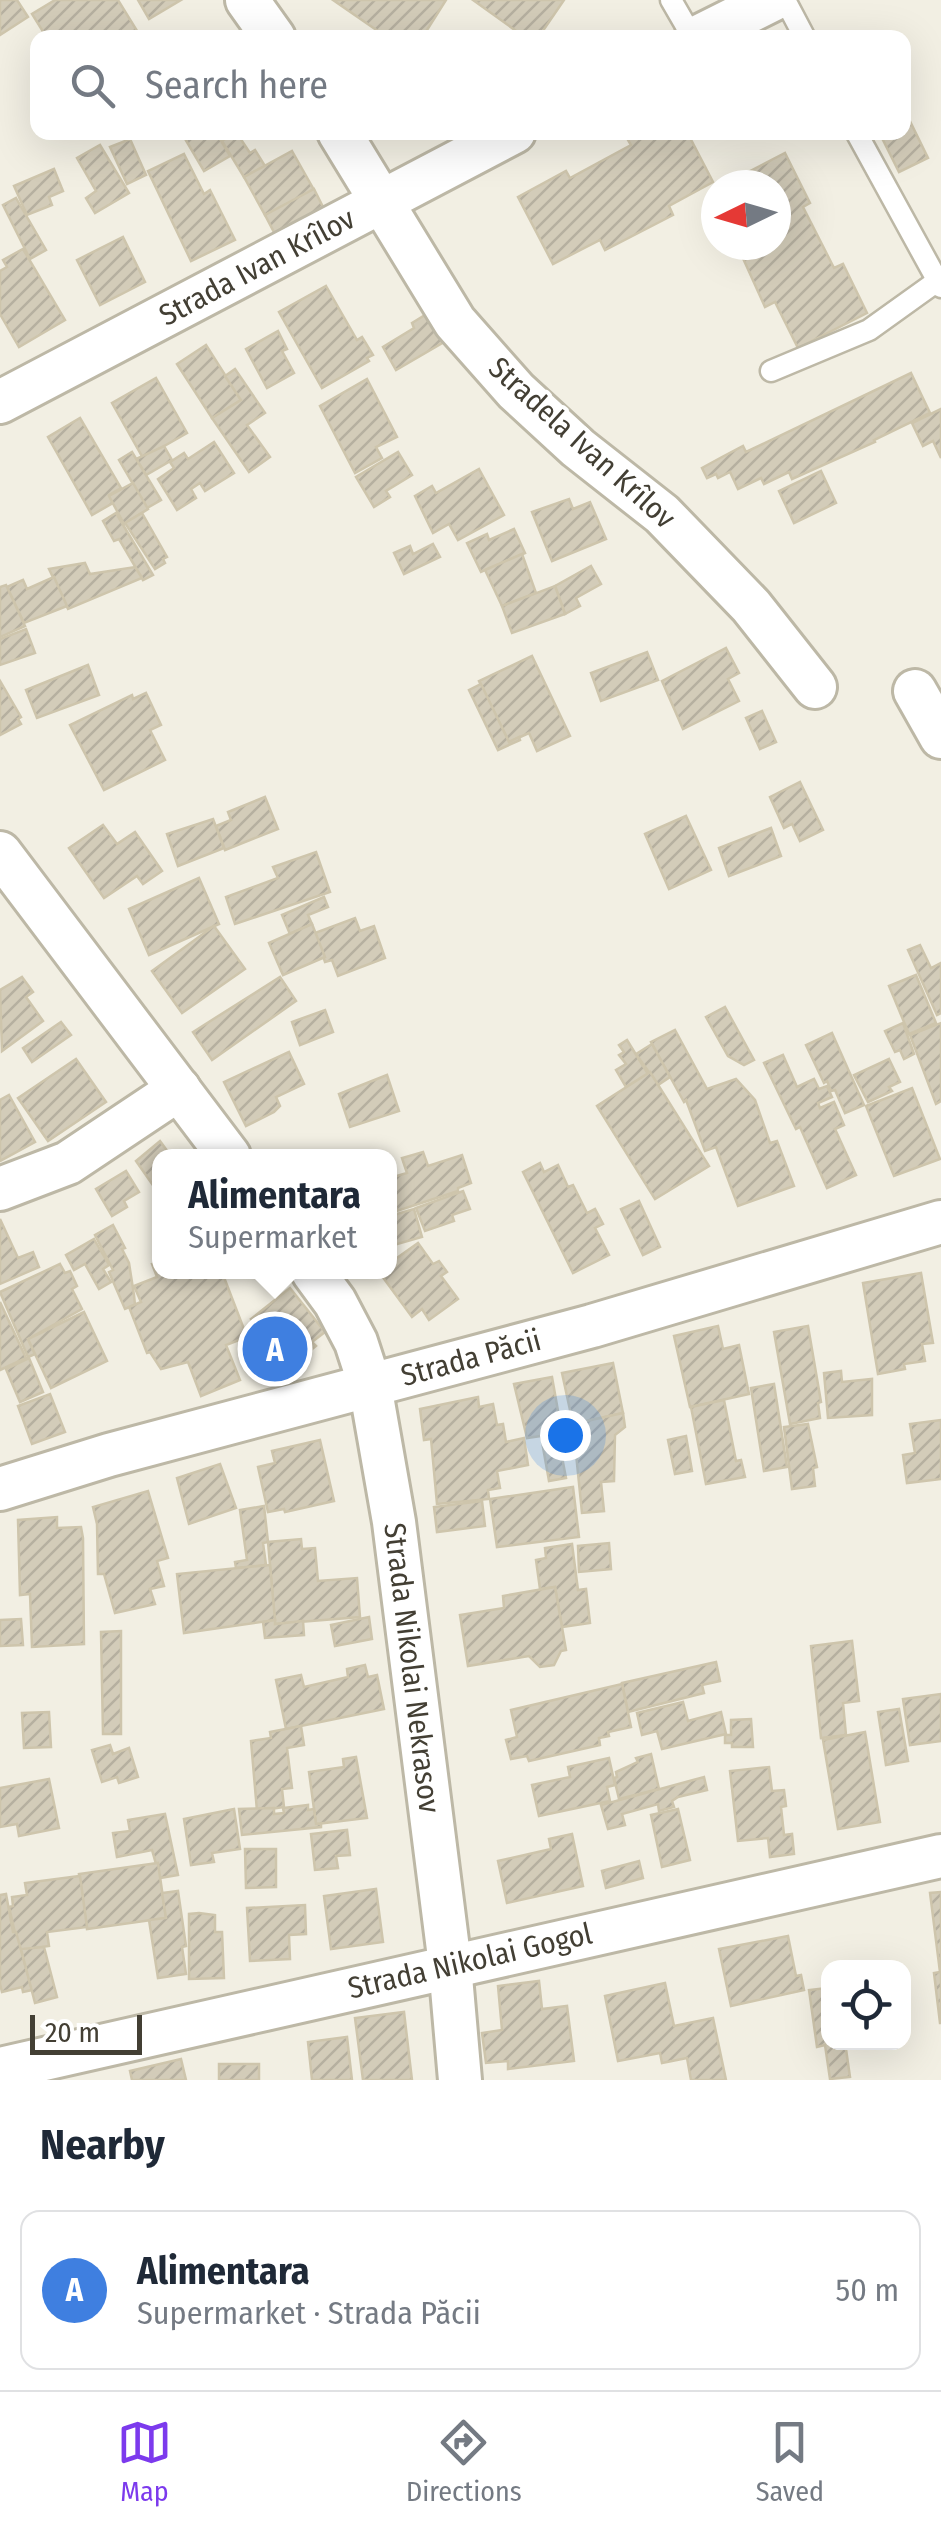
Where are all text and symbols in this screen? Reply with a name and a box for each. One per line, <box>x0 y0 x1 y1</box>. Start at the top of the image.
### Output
search box <box>30 30 911 140</box>
icon: search <box>65 58 120 113</box>
text: Search here <box>145 62 328 108</box>
north arrow <box>701 170 791 260</box>
street label: Strada Ivan Krîlov <box>153 200 361 334</box>
street label: Stradela Ivan Krîlov <box>481 350 683 537</box>
popup <box>152 1149 397 1279</box>
text: Alimentara <box>188 1172 361 1218</box>
text: Supermarket <box>188 1218 357 1256</box>
pin: A <box>242 1312 308 1386</box>
street label: Strada Păcii <box>397 1322 545 1394</box>
your location <box>540 1410 591 1461</box>
street label: Strada Nikolai Nekrasov <box>376 1521 448 1816</box>
street label: Strada Nikolai Gogol <box>344 1915 596 2007</box>
map controls <box>821 1960 911 2050</box>
button: locate <box>821 1960 911 2050</box>
scale bar <box>30 2010 142 2054</box>
text: 20 m <box>45 2016 100 2049</box>
text: Nearby <box>40 2120 165 2170</box>
text: Alimentara <box>137 2248 310 2294</box>
text: A <box>66 2271 83 2309</box>
text: 50 m <box>836 2271 899 2309</box>
text: Supermarket · Strada Păcii <box>137 2294 481 2332</box>
tab: Map <box>117 2415 172 2508</box>
tab: Directions <box>406 2415 522 2508</box>
tab: Saved <box>756 2415 824 2508</box>

